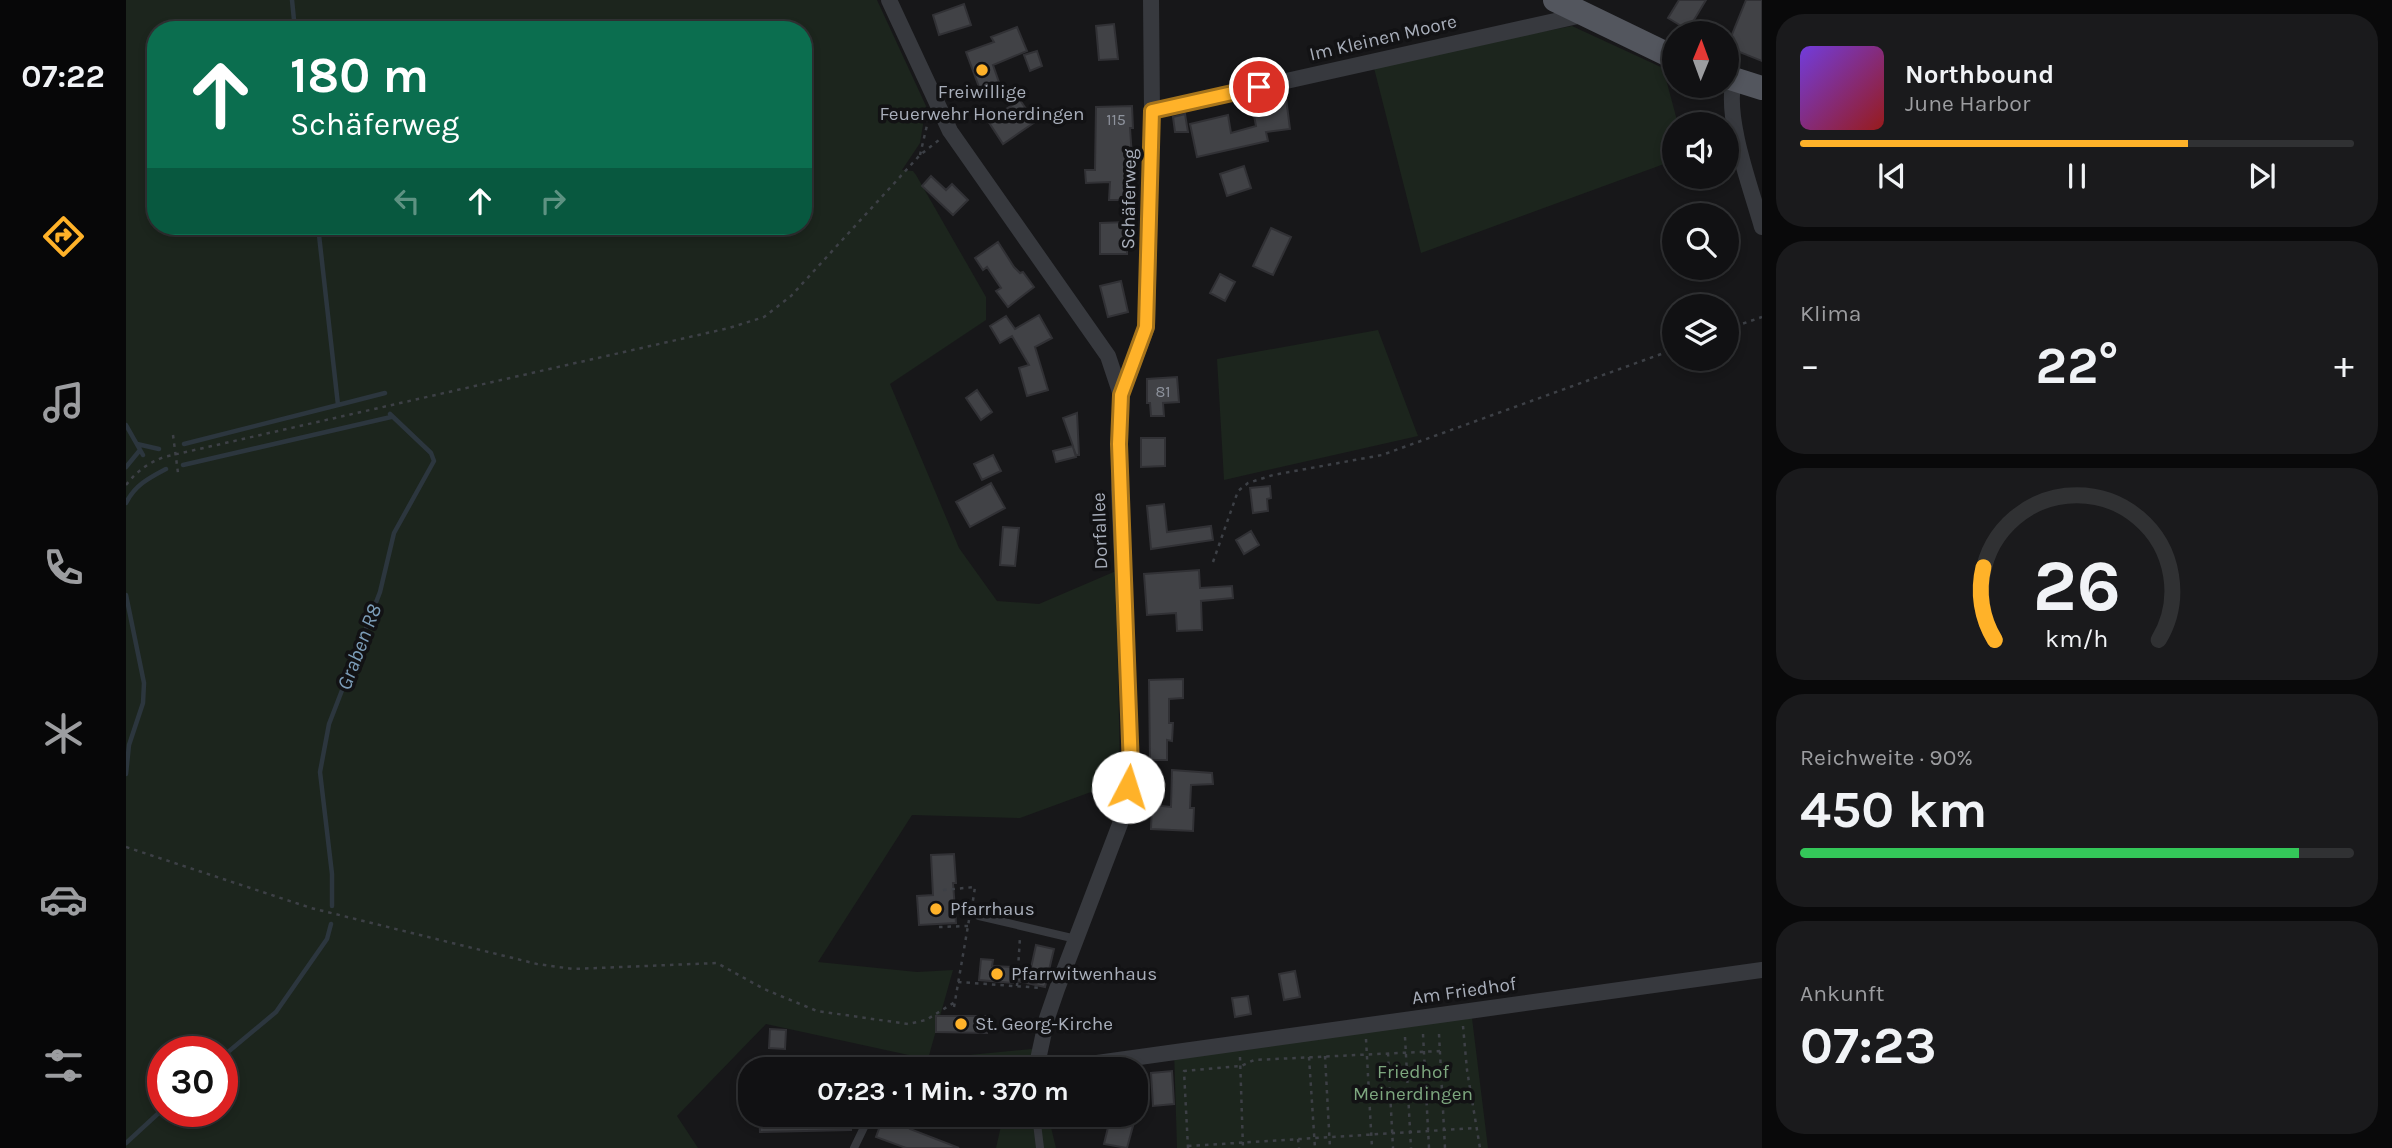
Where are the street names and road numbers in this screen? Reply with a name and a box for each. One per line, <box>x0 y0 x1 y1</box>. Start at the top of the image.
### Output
street label: Im Kleinen Moore <box>1307 10 1459 66</box>
street label: Schäferweg <box>1117 148 1141 249</box>
street label: Dorfallee <box>1088 492 1112 570</box>
street label: Am Friedhof <box>1410 973 1518 1009</box>

